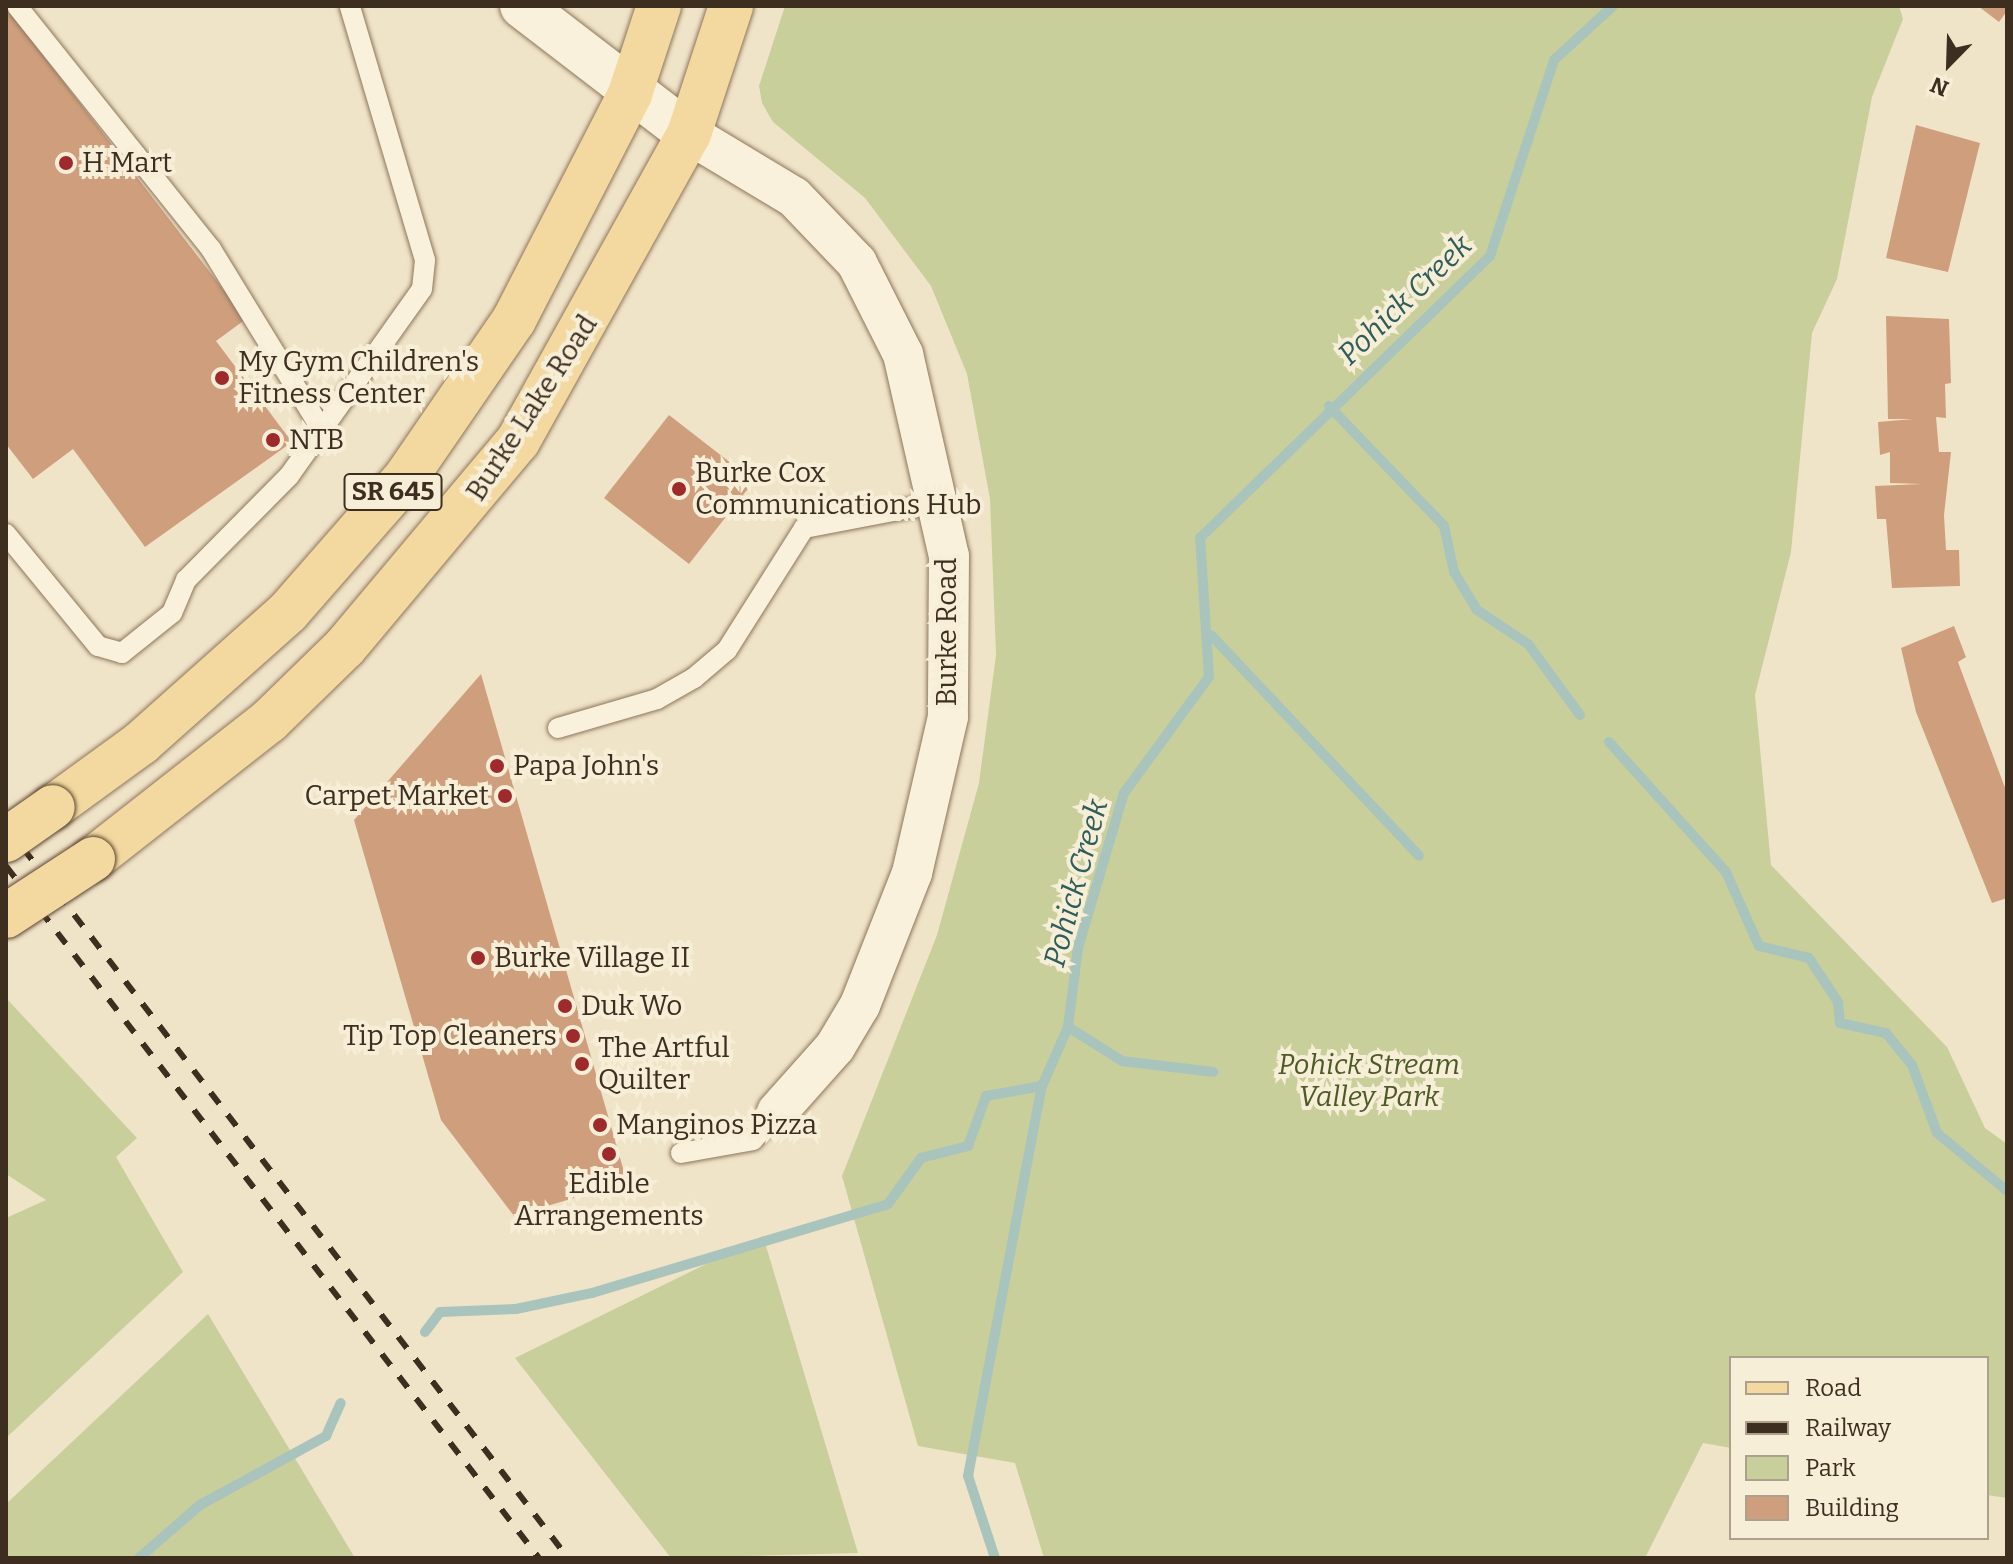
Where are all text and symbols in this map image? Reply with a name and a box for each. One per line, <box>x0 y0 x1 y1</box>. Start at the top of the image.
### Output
north arrow <box>1909 24 1989 104</box>
text: N <box>1926 71 1953 102</box>
place label: H Mart <box>82 146 172 180</box>
marker: H Mart <box>57 154 75 172</box>
water label: Pohick Creek <box>1331 227 1479 373</box>
street label: Burke Lake Road <box>459 309 605 507</box>
place label: My Gym Children's Fitness Center <box>238 345 479 411</box>
marker: My Gym Children's Fitness Center <box>213 369 231 387</box>
place label: NTB <box>289 423 344 457</box>
marker: NTB <box>264 431 282 449</box>
place label: Burke Cox Communications Hub <box>695 456 982 522</box>
road number: SR 645 <box>343 470 443 514</box>
marker: Burke Cox Communications Hub <box>670 480 688 498</box>
street label: Burke Road <box>930 558 964 706</box>
place label: Papa John's <box>513 749 659 783</box>
marker: Papa John's <box>488 757 506 775</box>
place label: Carpet Market <box>304 779 489 813</box>
marker: Carpet Market <box>496 787 514 805</box>
water label: Pohick Creek <box>1036 795 1116 971</box>
place label: Burke Village II <box>494 941 690 975</box>
marker: Burke Village II <box>469 949 487 967</box>
place label: Duk Wo <box>581 989 682 1023</box>
marker: Duk Wo <box>556 997 574 1015</box>
place label: Tip Top Cleaners <box>343 1019 557 1053</box>
marker: Tip Top Cleaners <box>564 1027 582 1045</box>
place label: The Artful Quilter <box>598 1031 729 1097</box>
park label: Pohick Stream Valley Park <box>1278 1048 1460 1114</box>
marker: The Artful Quilter <box>573 1055 591 1073</box>
place label: Manginos Pizza <box>616 1108 817 1142</box>
marker: Manginos Pizza <box>591 1116 609 1134</box>
marker: Edible Arrangements <box>600 1145 618 1163</box>
place label: Edible Arrangements <box>514 1167 704 1233</box>
legend <box>1729 1356 1989 1540</box>
text: Road <box>1805 1374 1861 1402</box>
text: Railway <box>1805 1414 1891 1442</box>
text: Park <box>1805 1454 1856 1482</box>
text: Building <box>1805 1494 1899 1522</box>

